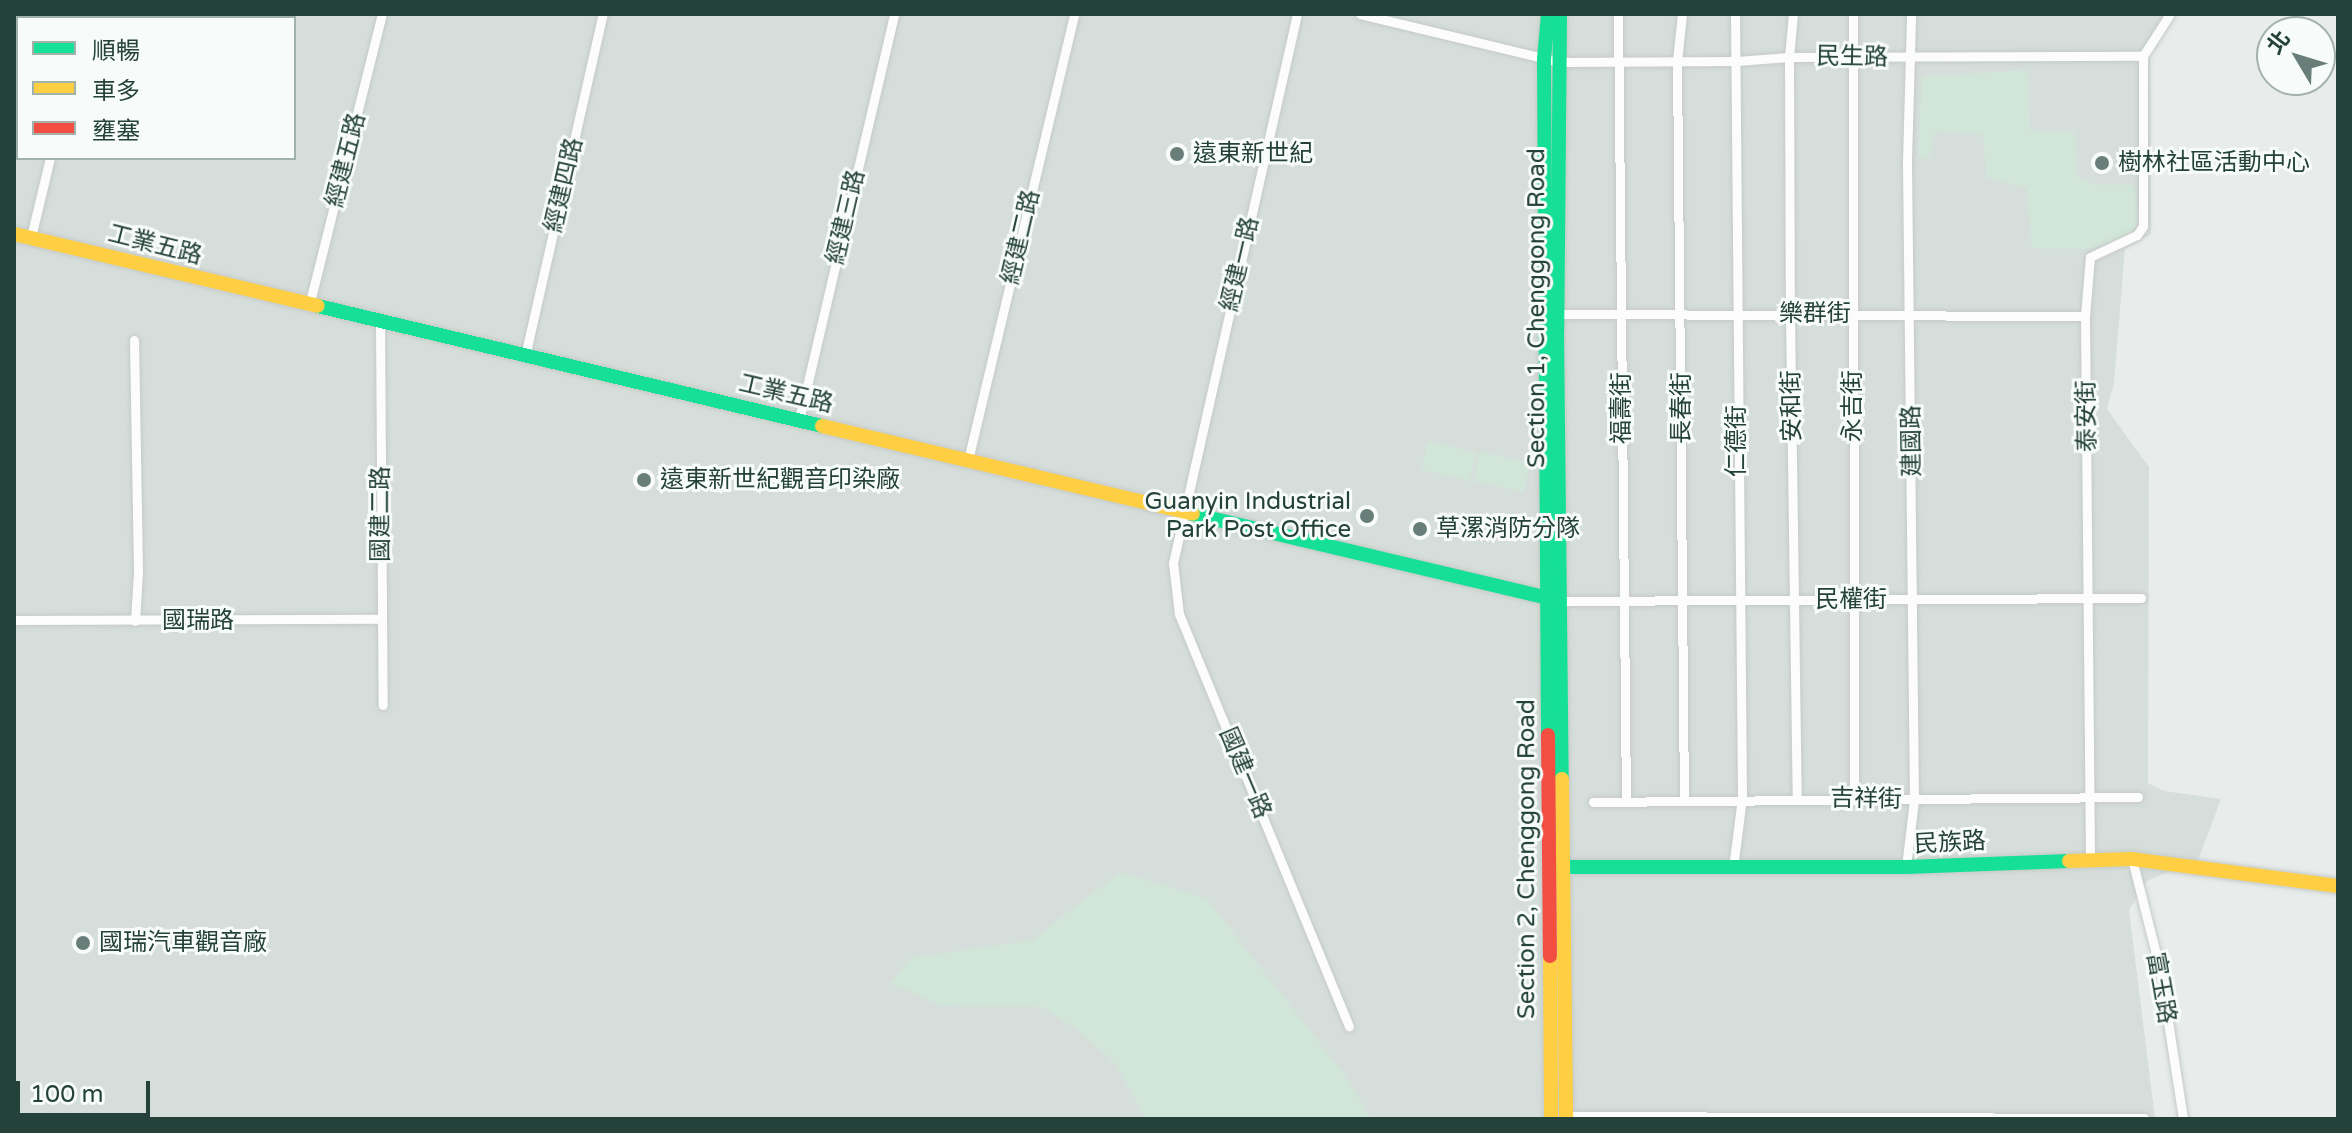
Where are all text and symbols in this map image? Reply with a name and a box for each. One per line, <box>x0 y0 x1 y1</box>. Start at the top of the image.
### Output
legend <box>16 16 296 160</box>
north arrow <box>2256 16 2336 96</box>
text: 北 <box>2262 26 2296 59</box>
text: 順暢 <box>92 37 140 66</box>
street label: 民生路 <box>1816 42 1888 72</box>
text: 車多 <box>92 77 140 106</box>
street label: 經建五路 <box>320 110 372 210</box>
text: 壅塞 <box>92 117 140 146</box>
street label: 經建四路 <box>539 135 589 235</box>
place label: 遠東新世紀 <box>1193 140 1313 168</box>
marker: 遠東新世紀 <box>1168 145 1186 163</box>
street label: Section 1, Chenggong Road <box>1523 148 1551 468</box>
place label: 樹林社區活動中心 <box>2118 149 2310 177</box>
marker: 樹林社區活動中心 <box>2093 154 2111 172</box>
street label: 經建三路 <box>821 167 871 267</box>
street label: 經建二路 <box>996 187 1046 287</box>
street label: 經建一路 <box>1215 214 1265 314</box>
street label: 工業五路 <box>105 219 205 271</box>
street label: 樂群街 <box>1779 300 1851 328</box>
street label: 工業五路 <box>736 369 836 419</box>
street label: 安和街 <box>1777 370 1807 442</box>
street label: 永吉街 <box>1839 370 1867 442</box>
street label: 福壽街 <box>1608 372 1636 444</box>
street label: 長春街 <box>1668 372 1696 444</box>
street label: 泰安街 <box>2072 380 2102 452</box>
street label: 仁德街 <box>1723 405 1751 477</box>
street label: 建國路 <box>1897 405 1927 477</box>
street label: 國建二路 <box>367 466 395 562</box>
place label: 遠東新世紀觀音印染廠 <box>660 466 900 494</box>
marker: 遠東新世紀觀音印染廠 <box>635 471 653 489</box>
place label: Guanyin Industrial Park Post Office <box>1144 488 1351 544</box>
marker: Guanyin Industrial Park Post Office <box>1358 507 1376 525</box>
place label: 草漯消防分隊 <box>1436 515 1580 543</box>
marker: 草漯消防分隊 <box>1411 520 1429 538</box>
street label: 民權街 <box>1815 586 1887 614</box>
street label: 國瑞路 <box>162 607 234 635</box>
street label: Section 2, Chenggong Road <box>1513 699 1541 1019</box>
street label: 國建一路 <box>1213 723 1277 823</box>
street label: 吉祥街 <box>1830 784 1902 814</box>
street label: 民族路 <box>1913 827 1987 859</box>
place label: 國瑞汽車觀音廠 <box>99 929 267 957</box>
marker: 國瑞汽車觀音廠 <box>74 934 92 952</box>
street label: 富玉路 <box>2141 950 2181 1026</box>
scale bar <box>20 1065 154 1115</box>
text: 100 m <box>30 1080 104 1109</box>

